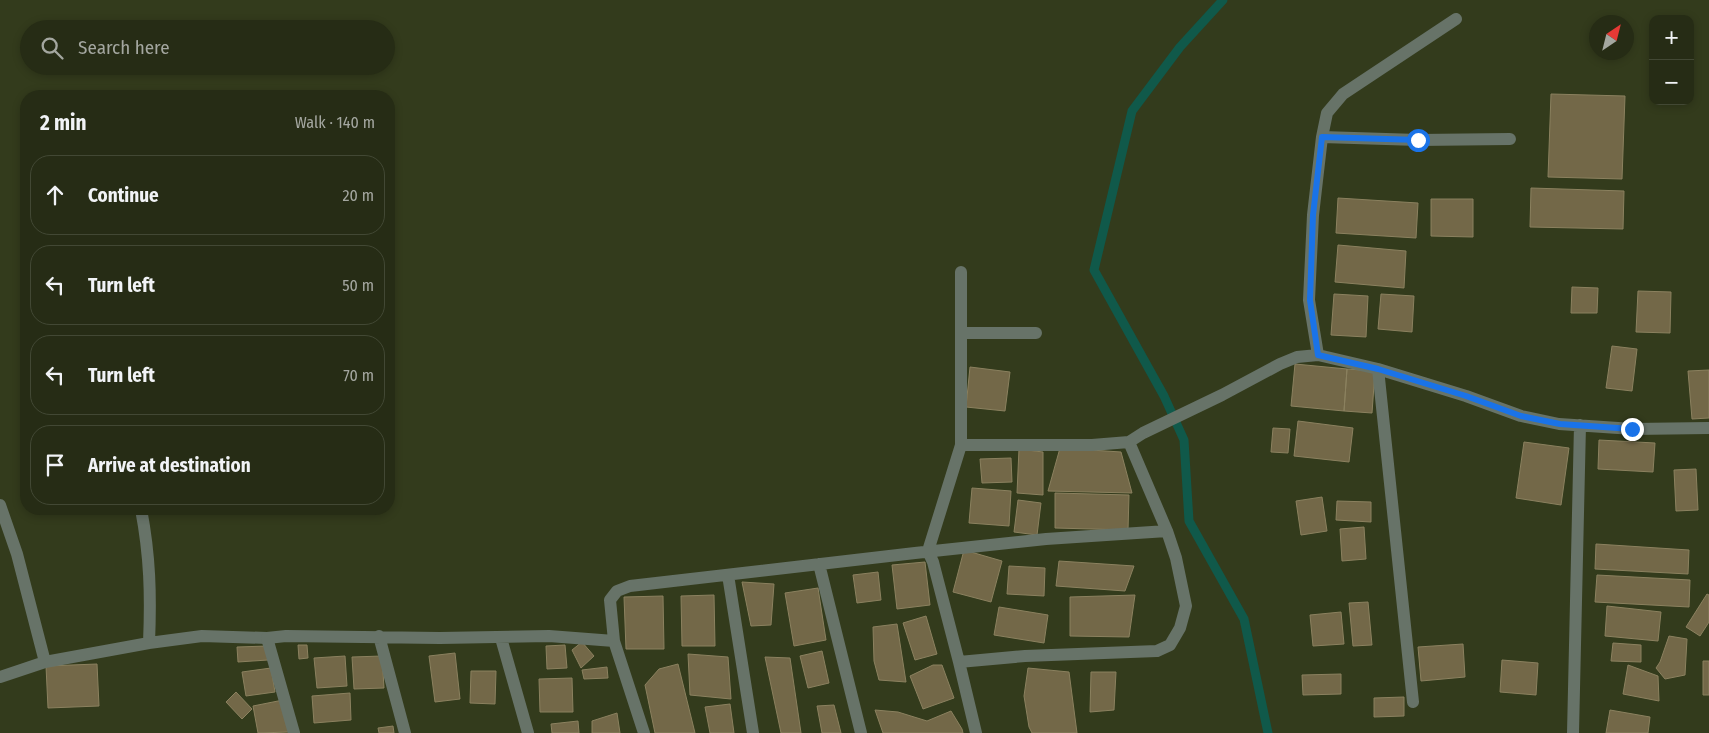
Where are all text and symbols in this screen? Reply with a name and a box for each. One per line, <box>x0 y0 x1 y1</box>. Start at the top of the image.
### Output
north arrow <box>1589 15 1634 60</box>
map controls <box>1649 15 1694 105</box>
button: + <box>1649 15 1694 60</box>
search box <box>20 20 395 75</box>
icon: search <box>38 34 66 62</box>
text: Search here <box>78 36 170 59</box>
button: − <box>1649 60 1694 105</box>
text: 2 min <box>40 110 87 136</box>
text: Walk · 140 m <box>295 113 375 132</box>
route start <box>1407 129 1430 152</box>
icon: ahead <box>41 181 69 209</box>
text: Continue <box>88 184 159 207</box>
text: 20 m <box>343 186 374 205</box>
icon: left <box>41 271 69 299</box>
text: Turn left <box>88 274 155 297</box>
text: 50 m <box>342 276 374 295</box>
icon: left <box>41 361 69 389</box>
text: Turn left <box>88 364 155 387</box>
text: 70 m <box>343 366 374 385</box>
route end <box>1621 418 1644 441</box>
icon: arrive <box>41 451 69 479</box>
text: Arrive at destination <box>88 454 251 477</box>

